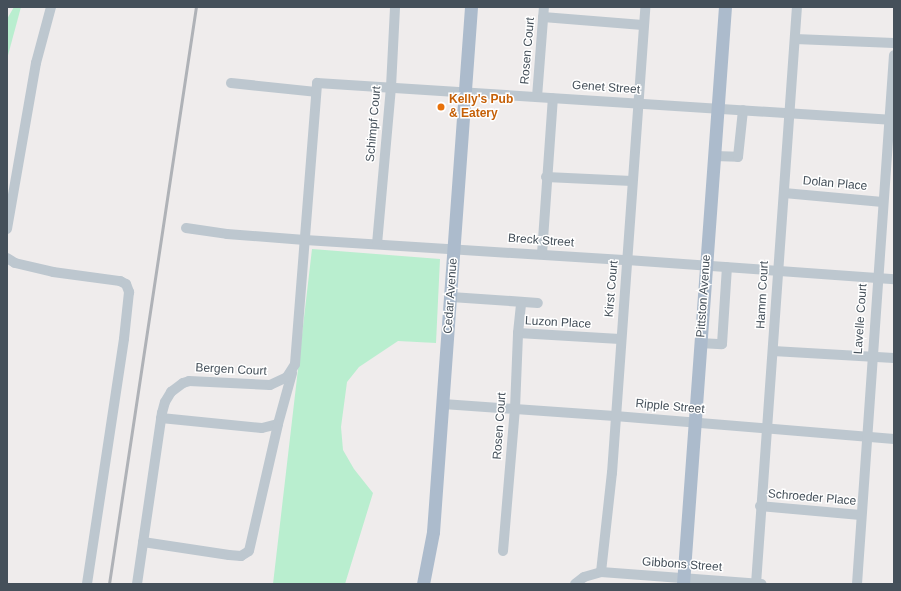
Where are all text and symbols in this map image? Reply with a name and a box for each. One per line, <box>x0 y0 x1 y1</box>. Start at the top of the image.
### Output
street label: Rosen Court <box>518 17 538 85</box>
street label: Genet Street <box>572 78 640 98</box>
street label: Schimpf Court <box>364 86 384 162</box>
place label: Kelly's Pub & Eatery <box>449 93 513 121</box>
marker: Kelly's Pub & Eatery <box>436 102 446 112</box>
street label: Dolan Place <box>802 174 868 194</box>
street label: Breck Street <box>508 232 574 250</box>
street label: Pittston Avenue <box>694 254 714 338</box>
street label: Cedar Avenue <box>441 257 461 335</box>
street label: Kirst Court <box>602 260 622 318</box>
street label: Hamm Court <box>754 261 772 329</box>
street label: Lavelle Court <box>851 283 871 355</box>
street label: Luzon Place <box>525 314 591 332</box>
street label: Bergen Court <box>195 361 267 379</box>
street label: Rosen Court <box>490 392 510 460</box>
street label: Ripple Street <box>635 397 705 417</box>
street label: Schroeder Place <box>767 487 857 509</box>
street label: Gibbons Street <box>642 555 722 575</box>

